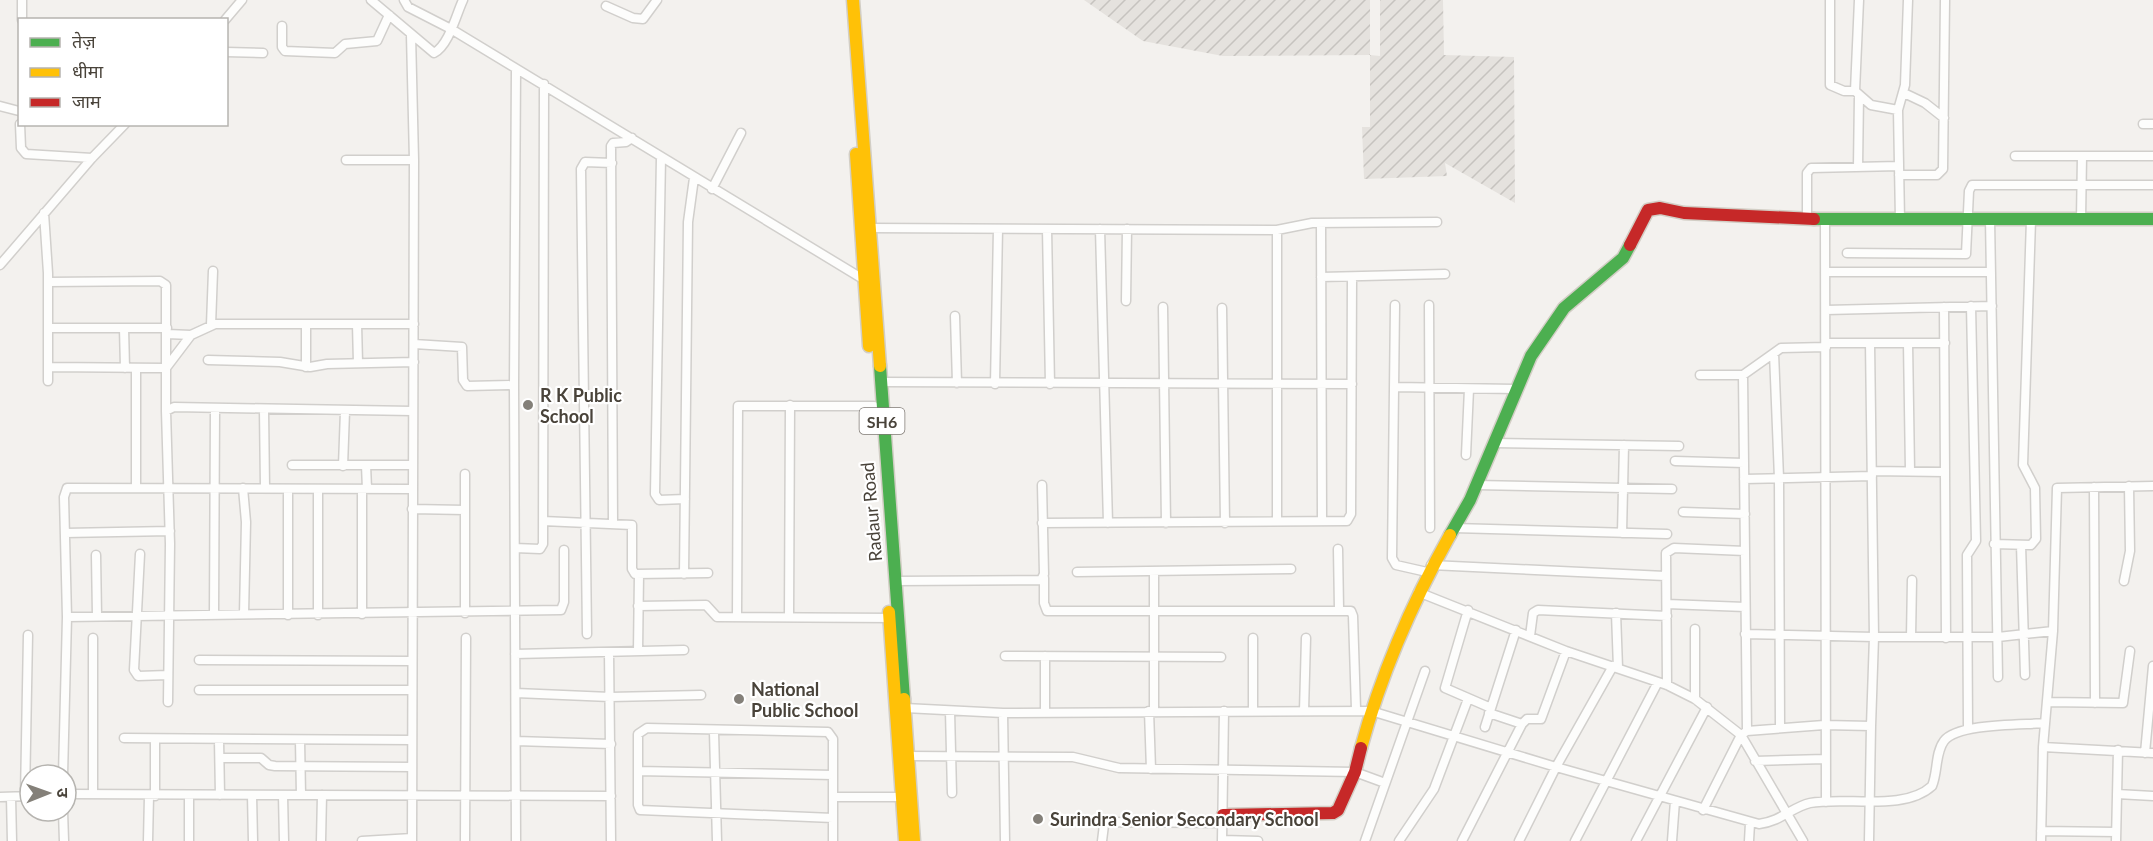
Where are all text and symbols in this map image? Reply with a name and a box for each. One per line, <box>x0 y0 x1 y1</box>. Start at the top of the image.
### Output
legend <box>18 18 228 126</box>
text: तेज़ <box>72 30 96 52</box>
text: धीमा <box>72 60 103 82</box>
text: जाम <box>72 90 102 112</box>
place label: R K Public School <box>540 384 622 427</box>
marker: R K Public School <box>521 398 535 412</box>
road number: SH6 <box>860 408 904 434</box>
street label: Radaur Road <box>856 461 886 563</box>
place label: National Public School <box>751 678 858 721</box>
marker: National Public School <box>732 692 746 706</box>
north arrow <box>18 763 78 823</box>
text: उ <box>54 788 73 798</box>
place label: Surindra Senior Secondary School <box>1050 808 1319 830</box>
marker: Surindra Senior Secondary School <box>1031 812 1045 826</box>

